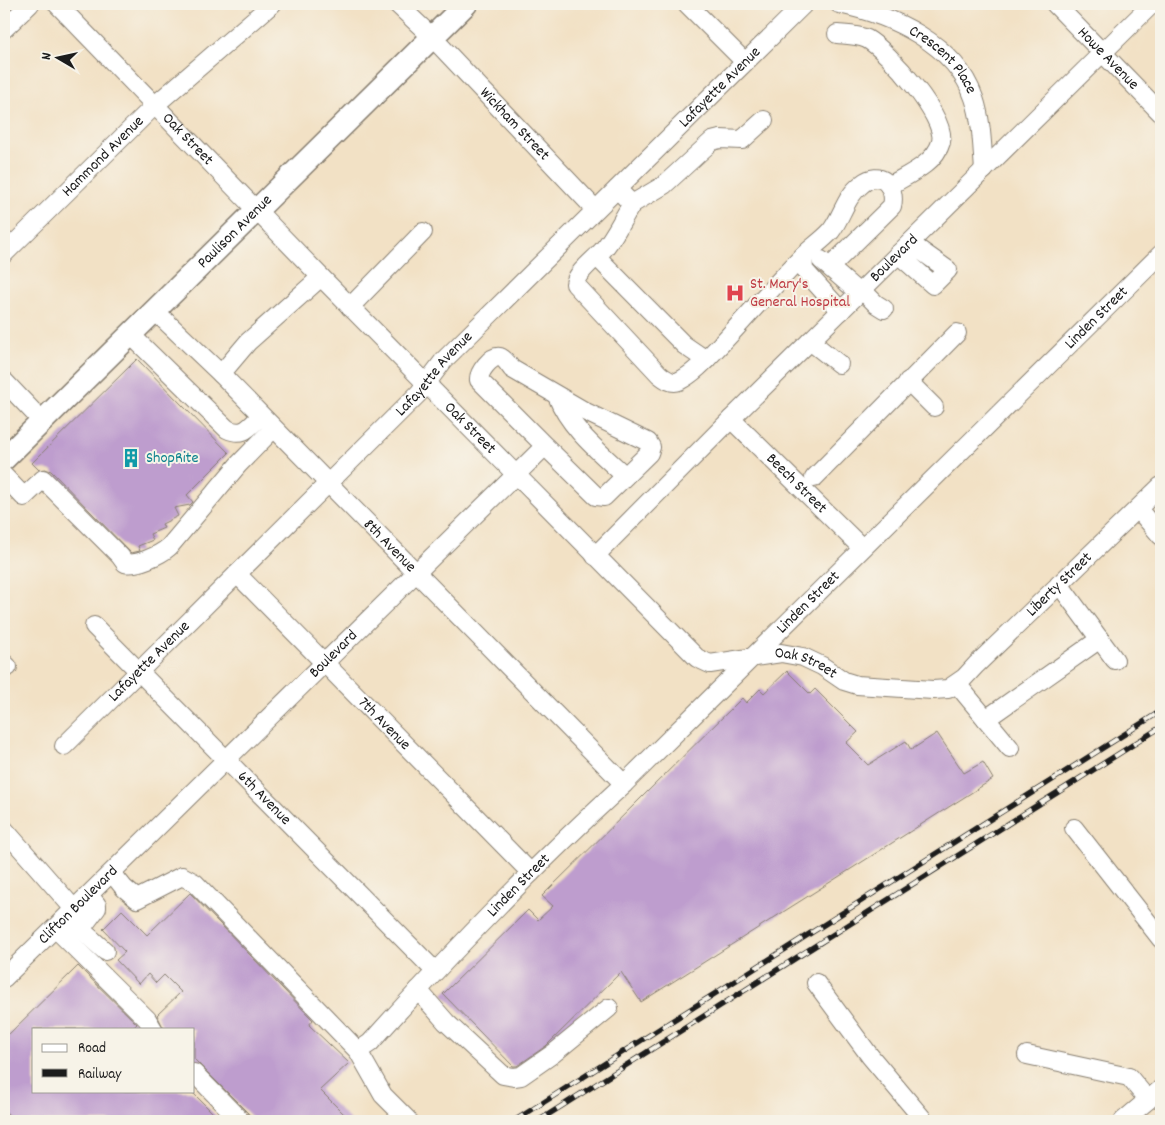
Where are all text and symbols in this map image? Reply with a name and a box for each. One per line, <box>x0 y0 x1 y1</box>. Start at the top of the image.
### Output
street label: Crescent Place <box>905 19 983 98</box>
street label: Howe Avenue <box>1072 22 1144 95</box>
north arrow <box>32 32 82 82</box>
street label: Lafayette Avenue <box>674 41 766 133</box>
text: N <box>37 51 58 61</box>
street label: Wickham Street <box>474 82 555 166</box>
street label: Oak Street <box>157 107 219 171</box>
street label: Hammond Avenue <box>57 111 149 202</box>
street label: Paulison Avenue <box>192 189 278 274</box>
street label: Boulevard <box>865 229 924 288</box>
place label: St. Mary's General Hospital <box>750 273 850 314</box>
street label: Linden Street <box>1059 281 1133 355</box>
hospital icon: St. Mary's General Hospital <box>724 282 746 304</box>
street label: Lafayette Avenue <box>390 326 478 422</box>
street label: Oak Street <box>439 397 501 460</box>
building icon: ShopRite <box>120 447 142 469</box>
place label: ShopRite <box>146 447 199 470</box>
street label: Beech Street <box>761 448 832 519</box>
street label: 8th Avenue <box>358 514 422 578</box>
street label: Liberty Street <box>1021 547 1098 622</box>
street label: Linden Street <box>771 565 845 639</box>
street label: Lafayette Avenue <box>103 615 195 707</box>
street label: Boulevard <box>304 625 363 683</box>
street label: Oak Street <box>773 641 842 685</box>
street label: 7th Avenue <box>353 692 416 756</box>
street label: 6th Avenue <box>232 766 296 831</box>
street label: Linden Street <box>482 848 555 922</box>
street label: Clifton Boulevard <box>33 860 123 950</box>
legend <box>32 1028 195 1092</box>
text: Road <box>78 1038 106 1060</box>
text: Railway <box>78 1064 122 1086</box>

